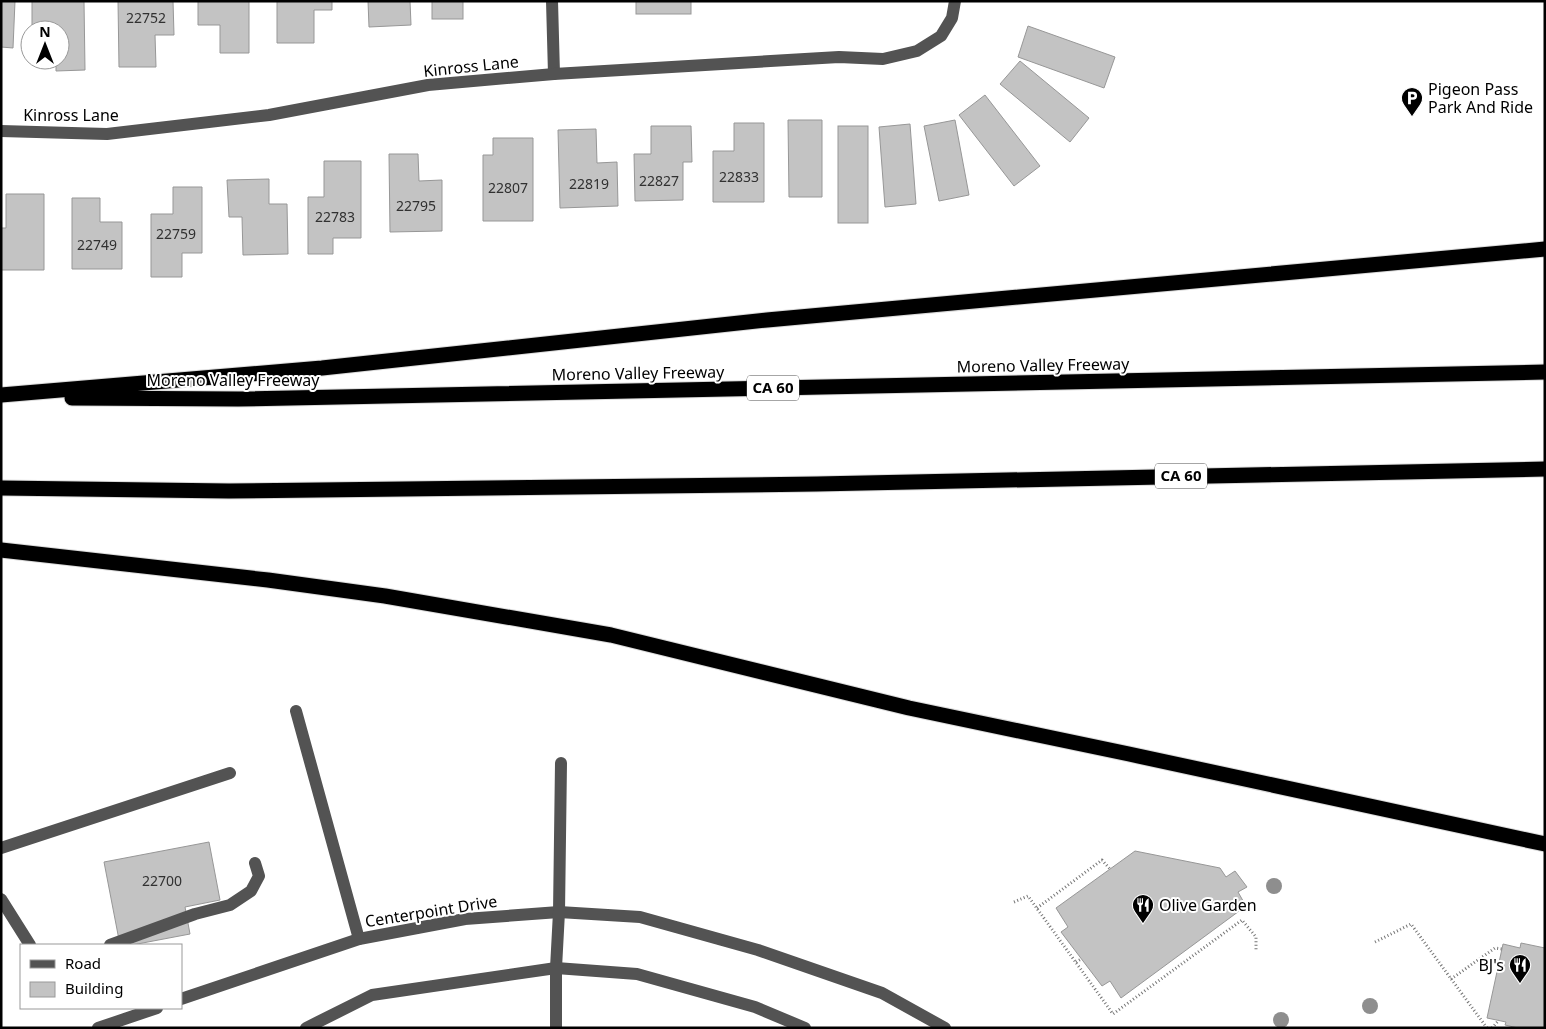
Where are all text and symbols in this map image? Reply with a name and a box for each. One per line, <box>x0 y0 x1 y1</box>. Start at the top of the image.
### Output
house number: 22752 <box>126 8 166 27</box>
north arrow <box>20 20 70 70</box>
text: N <box>39 22 51 41</box>
street label: Kinross Lane <box>422 50 520 82</box>
place label: Pigeon Pass Park And Ride <box>1428 78 1533 118</box>
parking icon: Pigeon Pass Park And Ride <box>1400 86 1424 117</box>
street label: Kinross Lane <box>23 104 119 126</box>
house number: 22833 <box>719 167 759 186</box>
house number: 22827 <box>639 171 679 190</box>
house number: 22819 <box>569 174 609 193</box>
house number: 22807 <box>488 178 528 197</box>
house number: 22795 <box>396 196 436 215</box>
house number: 22783 <box>315 207 355 226</box>
house number: 22759 <box>156 224 196 243</box>
house number: 22749 <box>77 235 117 254</box>
street label: Moreno Valley Freeway <box>956 352 1130 378</box>
street label: Moreno Valley Freeway <box>551 360 725 386</box>
street label: Moreno Valley Freeway <box>147 369 320 391</box>
road number: CA 60 <box>747 376 799 400</box>
road number: CA 60 <box>1155 464 1207 488</box>
house number: 22700 <box>142 871 182 890</box>
street label: Centerpoint Drive <box>363 890 499 932</box>
restaurant icon: Olive Garden <box>1131 893 1155 924</box>
place label: Olive Garden <box>1159 894 1257 916</box>
legend <box>20 944 182 1009</box>
text: Road <box>65 953 101 973</box>
restaurant icon: BJ's <box>1508 953 1532 984</box>
place label: BJ's <box>1478 954 1504 976</box>
text: Building <box>65 978 123 998</box>

